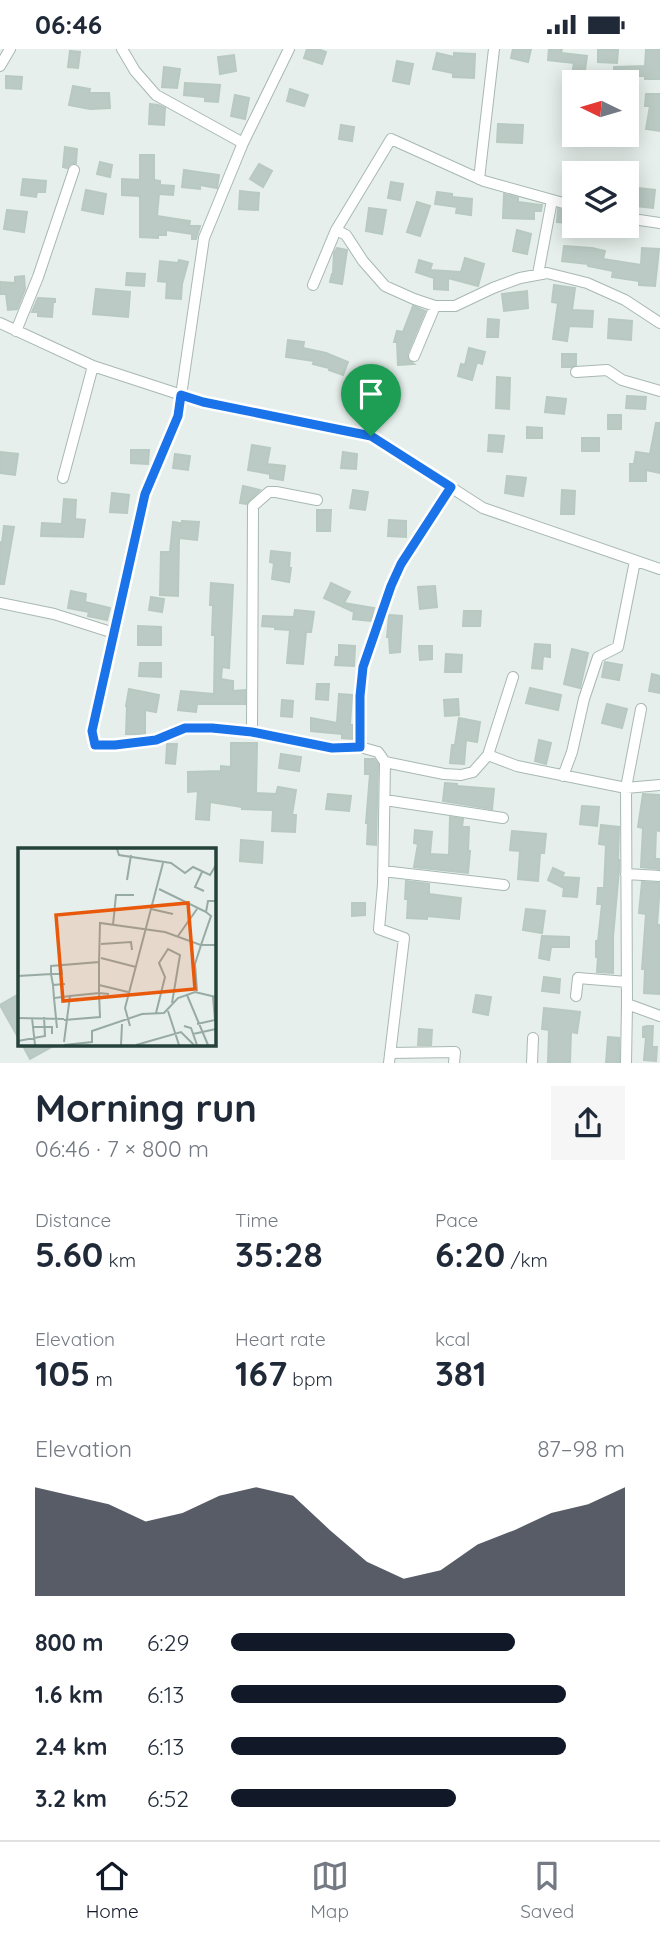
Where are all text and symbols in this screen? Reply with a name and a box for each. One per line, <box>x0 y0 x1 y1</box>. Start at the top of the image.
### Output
text: 06:46 <box>35 8 102 41</box>
north arrow <box>562 70 639 147</box>
map controls <box>562 70 639 238</box>
button: layers <box>562 161 639 238</box>
pin <box>341 364 401 436</box>
icon: arrive <box>352 375 390 413</box>
inset map <box>18 848 215 1045</box>
text: Morning run <box>35 1084 257 1132</box>
button: share <box>551 1086 625 1160</box>
text: 06:46 · 7 × 800 m <box>35 1134 209 1163</box>
text: Distance <box>35 1208 111 1232</box>
text: Time <box>235 1208 279 1232</box>
text: Pace <box>435 1208 478 1232</box>
text: 5.60 <box>35 1232 103 1276</box>
text: 35:28 <box>235 1232 323 1276</box>
text: 6:20 <box>435 1232 505 1276</box>
text: km <box>103 1248 136 1272</box>
text: /km <box>505 1248 548 1272</box>
text: Elevation <box>35 1327 115 1351</box>
text: Heart rate <box>235 1327 326 1351</box>
text: kcal <box>435 1327 470 1351</box>
text: 105 <box>35 1351 90 1395</box>
text: 167 <box>235 1351 287 1395</box>
text: 381 <box>435 1351 487 1395</box>
text: m <box>90 1367 113 1391</box>
text: bpm <box>287 1367 333 1391</box>
text: Elevation <box>35 1434 132 1463</box>
text: 87–98 m <box>537 1434 625 1463</box>
text: 800 m <box>35 1628 104 1657</box>
text: 6:29 <box>147 1628 189 1657</box>
text: 1.6 km <box>35 1680 103 1709</box>
text: 6:13 <box>147 1680 184 1709</box>
text: 2.4 km <box>35 1732 107 1761</box>
text: 6:13 <box>147 1732 184 1761</box>
text: 3.2 km <box>35 1784 107 1813</box>
text: 6:52 <box>147 1784 189 1813</box>
tab: Home <box>86 1857 139 1923</box>
tab: Map <box>310 1857 349 1923</box>
tab: Saved <box>520 1857 574 1923</box>

